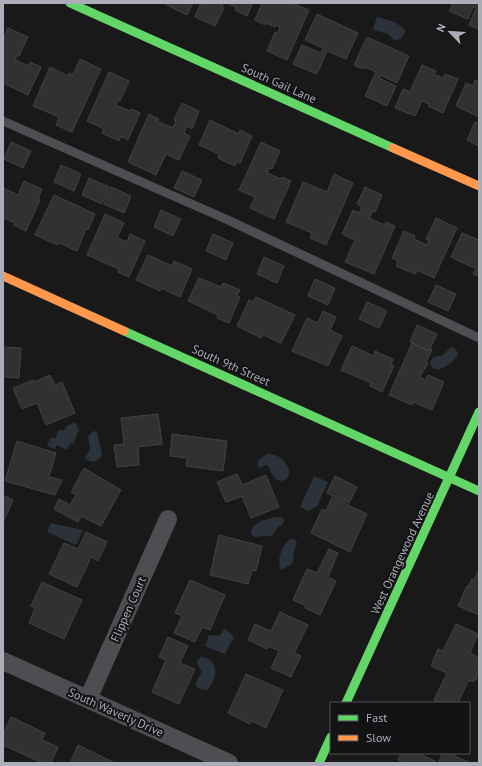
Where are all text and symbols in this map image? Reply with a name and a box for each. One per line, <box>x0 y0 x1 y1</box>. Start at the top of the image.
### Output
north arrow <box>430 12 470 52</box>
text: N <box>433 22 449 34</box>
street label: South Gail Lane <box>239 60 319 106</box>
street label: South 9th Street <box>190 341 272 389</box>
street label: West Orangewood Avenue <box>367 489 437 617</box>
street label: Flippen Court <box>107 574 149 644</box>
street label: South Waverly Drive <box>66 684 166 740</box>
legend <box>330 702 470 754</box>
text: Fast <box>366 710 387 725</box>
text: Slow <box>366 730 391 745</box>

